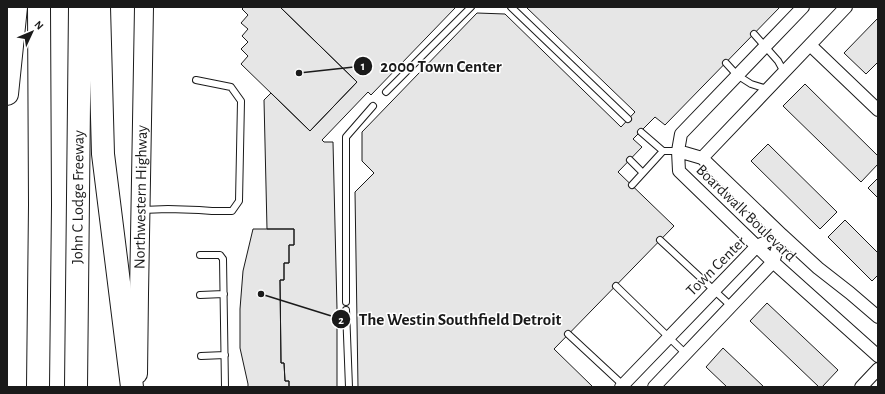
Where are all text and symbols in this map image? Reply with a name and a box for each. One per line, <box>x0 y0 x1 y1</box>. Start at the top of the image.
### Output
north arrow <box>12 12 52 52</box>
text: N <box>32 19 45 32</box>
callout: 2000 Town Center <box>353 52 510 81</box>
text: 2000 Town Center <box>380 58 502 75</box>
text: 1 <box>361 60 365 72</box>
street label: Northwestern Highway <box>131 125 151 269</box>
street label: John C Lodge Freeway <box>69 130 88 264</box>
street label: Boardwalk Boulevard <box>693 161 799 265</box>
street label: Town Center <box>683 232 750 299</box>
callout: The Westin Southfield Detroit <box>331 305 569 334</box>
text: The Westin Southfield Detroit <box>359 311 562 328</box>
text: 2 <box>338 314 344 326</box>

